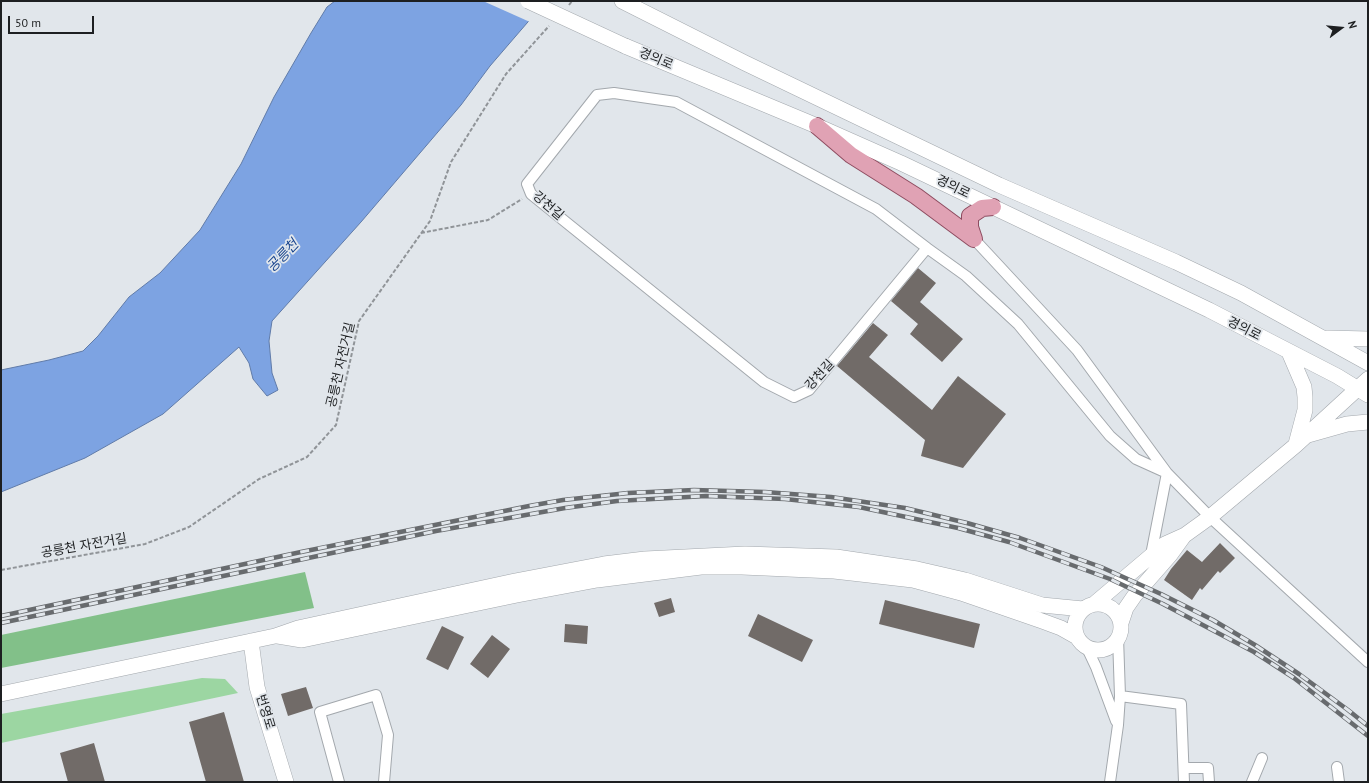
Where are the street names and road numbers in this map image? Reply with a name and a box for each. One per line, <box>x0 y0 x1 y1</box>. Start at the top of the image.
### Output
street label: 경의로 <box>636 45 676 73</box>
street label: 경의로 <box>933 172 973 202</box>
street label: 강천길 <box>529 188 567 224</box>
street label: 경의로 <box>1224 314 1264 344</box>
street label: 공릉천 자전거길 <box>324 321 358 409</box>
street label: 강천길 <box>802 357 838 393</box>
street label: 공릉천 자전거길 <box>40 531 128 561</box>
street label: 번영로 <box>252 693 278 731</box>

